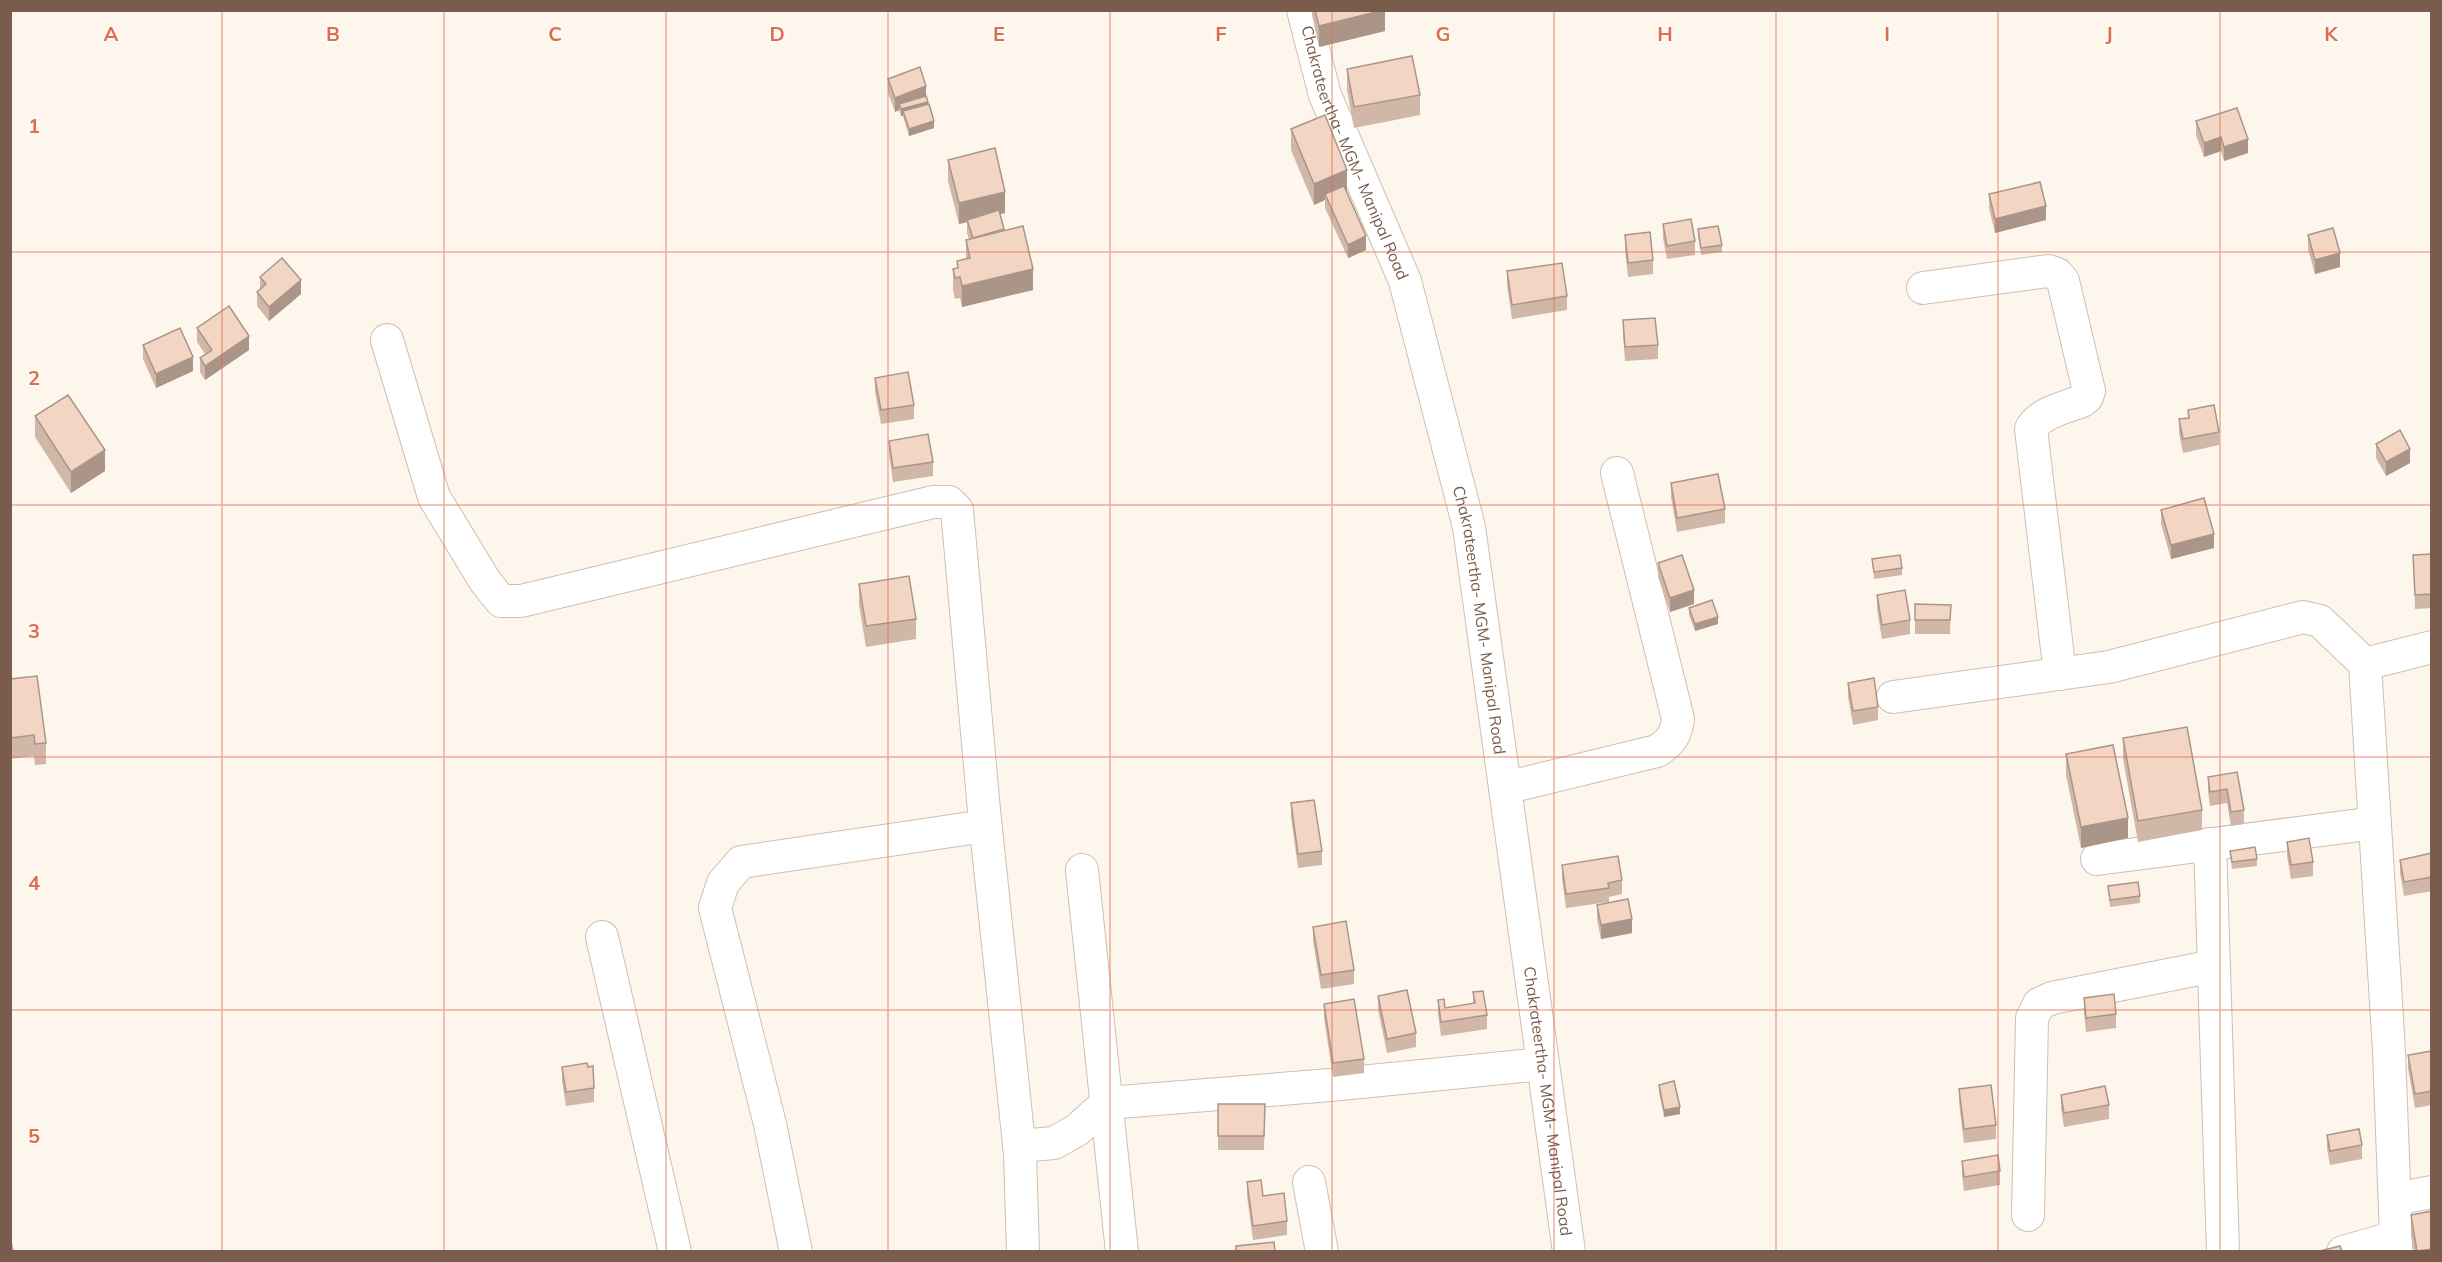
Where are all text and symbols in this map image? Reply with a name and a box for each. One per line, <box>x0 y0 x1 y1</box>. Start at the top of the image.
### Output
text: A <box>104 21 119 46</box>
text: B <box>326 21 340 46</box>
text: C <box>548 21 562 46</box>
text: D <box>769 21 785 46</box>
text: E <box>993 21 1005 46</box>
text: F <box>1215 21 1227 46</box>
text: G <box>1436 21 1450 46</box>
text: H <box>1657 21 1673 46</box>
text: I <box>1884 21 1890 46</box>
text: J <box>2105 21 2113 46</box>
text: K <box>2324 21 2338 46</box>
street label: Chakrateertha- MGM- Manipal Road <box>1297 23 1413 283</box>
text: 1 <box>28 113 40 138</box>
text: 2 <box>28 365 40 390</box>
street label: Chakrateertha- MGM- Manipal Road <box>1449 484 1510 756</box>
text: 3 <box>28 618 40 643</box>
text: 4 <box>28 870 40 895</box>
street label: Chakrateertha- MGM- Manipal Road <box>1520 965 1577 1237</box>
text: 5 <box>28 1123 40 1148</box>

